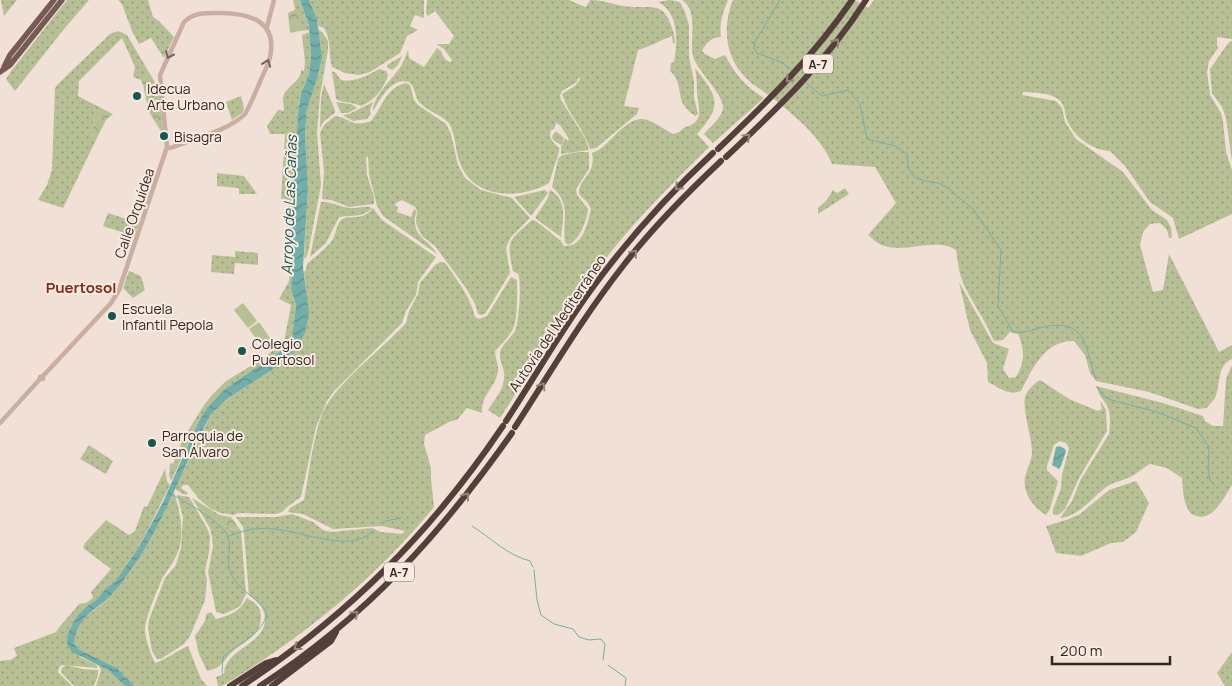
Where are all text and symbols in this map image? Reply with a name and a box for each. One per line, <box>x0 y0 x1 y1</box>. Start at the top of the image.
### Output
one-way arrow <box>830 38 839 48</box>
one-way arrow <box>164 50 175 59</box>
road number: A-7 <box>803 54 833 74</box>
one-way arrow <box>261 60 271 68</box>
one-way arrow <box>786 73 795 82</box>
place label: Idecua Arte Urbano <box>147 79 225 114</box>
marker: Idecua Arte Urbano <box>131 90 143 102</box>
place label: Bisagra <box>174 127 222 146</box>
marker: Bisagra <box>158 130 170 142</box>
water label: Arroyo de Las Cañas <box>276 134 302 275</box>
one-way arrow <box>741 134 750 143</box>
street label: Calle Orquídea <box>110 165 158 261</box>
one-way arrow <box>675 181 684 190</box>
one-way arrow <box>628 249 637 258</box>
street label: Autovía del Mediterráneo <box>504 251 610 395</box>
district label: Puertosol <box>46 277 116 298</box>
place label: Escuela Infantil Pepola <box>122 299 213 334</box>
marker: Escuela Infantil Pepola <box>106 310 118 322</box>
place label: Colegio Puertosol <box>252 334 314 369</box>
marker: Colegio Puertosol <box>236 345 248 357</box>
one-way arrow <box>535 383 545 392</box>
place label: Parroquia de San Álvaro <box>162 426 243 461</box>
marker: Parroquia de San Álvaro <box>146 437 158 449</box>
one-way arrow <box>460 492 469 502</box>
road number: A-7 <box>384 562 414 582</box>
one-way arrow <box>349 611 358 620</box>
scale bar <box>1052 634 1170 666</box>
text: 200 m <box>1060 640 1103 661</box>
one-way arrow <box>294 642 303 650</box>

